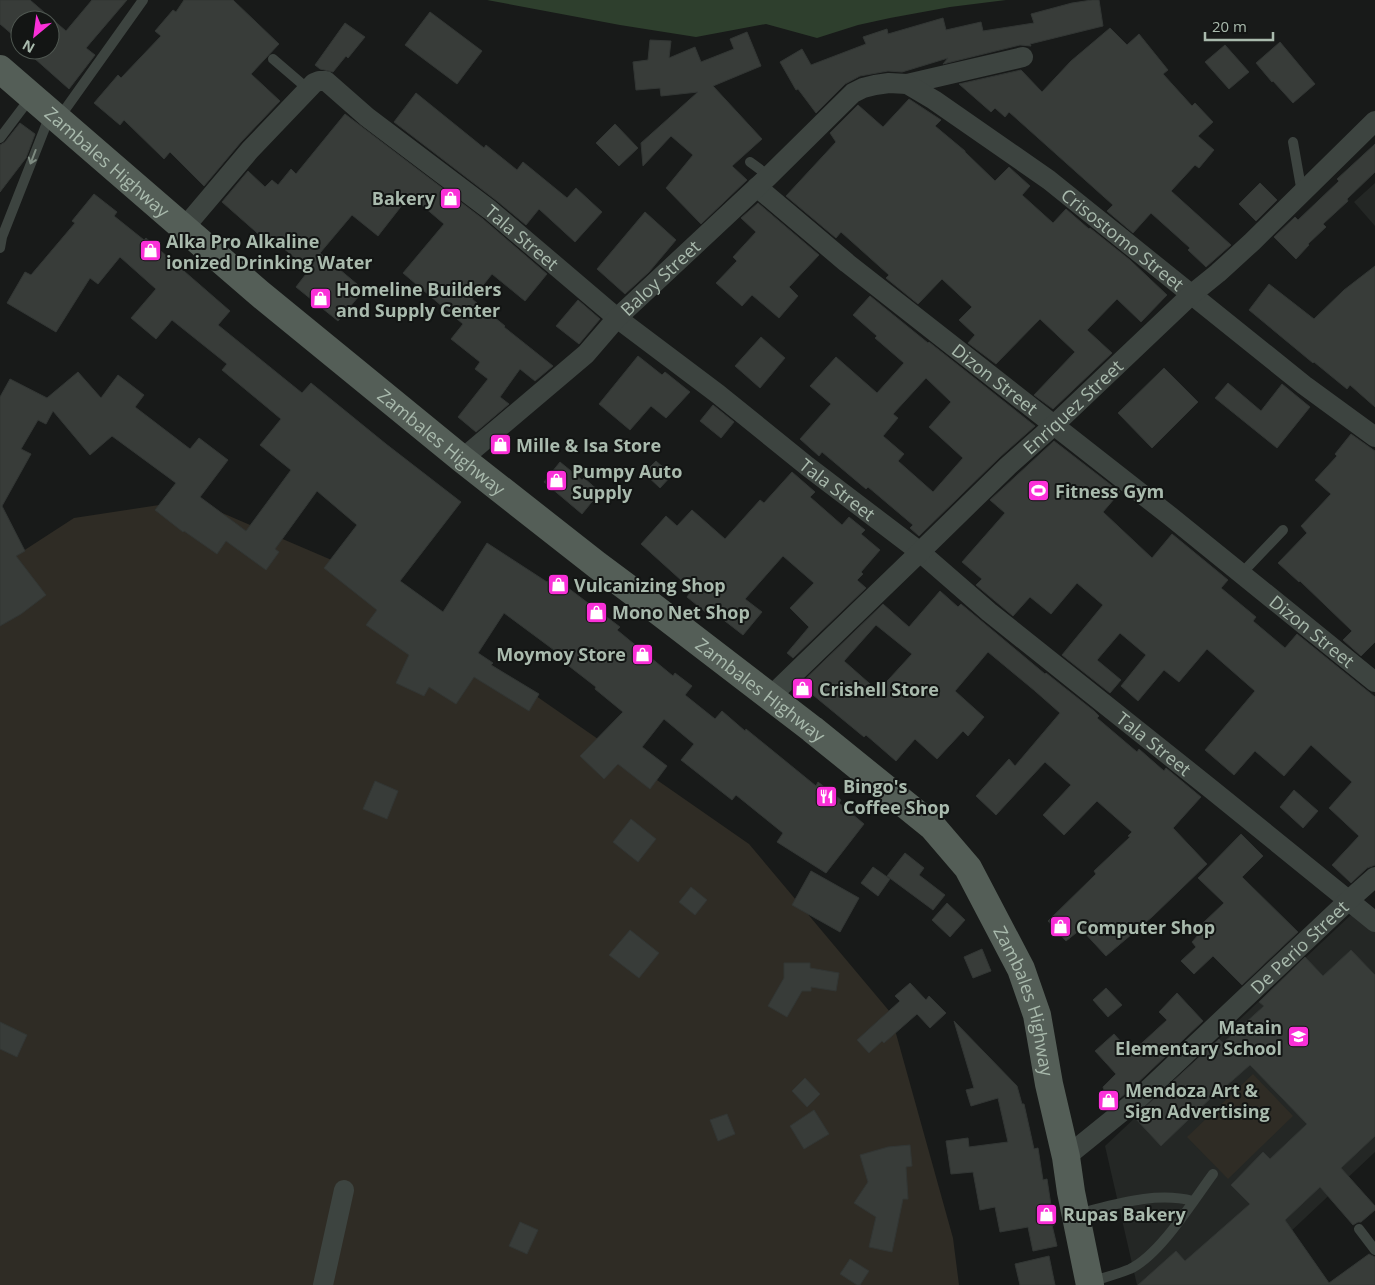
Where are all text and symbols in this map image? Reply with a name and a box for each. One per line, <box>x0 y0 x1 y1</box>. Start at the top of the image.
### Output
north arrow <box>10 10 60 60</box>
scale bar <box>1205 10 1272 42</box>
text: 20 m <box>1212 16 1247 36</box>
text: N <box>19 36 38 58</box>
street label: Zambales Highway <box>40 101 176 223</box>
one-way arrow <box>28 149 37 164</box>
street label: Crisostomo Street <box>1056 183 1189 296</box>
place label: Bakery <box>372 186 436 210</box>
shop icon: Bakery <box>439 186 463 210</box>
street label: Tala Street <box>480 199 564 275</box>
place label: Alka Pro Alkaline ionized Drinking Water <box>166 229 373 274</box>
street label: Baloy Street <box>615 234 705 321</box>
shop icon: Alka Pro Alkaline ionized Drinking Water <box>138 239 162 263</box>
place label: Homeline Builders and Supply Center <box>336 277 501 322</box>
shop icon: Homeline Builders and Supply Center <box>308 287 332 311</box>
street label: Dizon Street <box>947 338 1043 420</box>
street label: Enriquez Street <box>1018 354 1128 459</box>
street label: Zambales Highway <box>373 383 511 501</box>
shop icon: Mille & Isa Store <box>488 433 512 457</box>
place label: Mille & Isa Store <box>516 433 661 457</box>
street label: Tala Street <box>795 453 880 526</box>
place label: Pumpy Auto Supply <box>572 459 682 504</box>
shop icon: Pumpy Auto Supply <box>544 469 568 493</box>
sports icon: Fitness Gym <box>1027 479 1051 503</box>
place label: Fitness Gym <box>1055 479 1164 503</box>
shop icon: Vulcanizing Shop <box>546 573 570 597</box>
place label: Vulcanizing Shop <box>574 573 726 597</box>
street label: Dizon Street <box>1265 589 1360 673</box>
shop icon: Mono Net Shop <box>584 600 608 624</box>
place label: Mono Net Shop <box>612 600 750 624</box>
street label: Zambales Highway <box>691 632 831 748</box>
place label: Moymoy Store <box>496 642 626 666</box>
shop icon: Moymoy Store <box>630 642 654 666</box>
shop icon: Crishell Store <box>791 677 815 701</box>
place label: Crishell Store <box>819 677 939 701</box>
street label: Tala Street <box>1112 706 1196 781</box>
place label: Bingo's Coffee Shop <box>843 774 950 819</box>
restaurant icon: Bingo's Coffee Shop <box>815 784 839 808</box>
street label: De Perio Street <box>1245 895 1353 999</box>
shop icon: Computer Shop <box>1048 915 1072 939</box>
place label: Computer Shop <box>1076 915 1215 939</box>
street label: Zambales Highway <box>988 922 1060 1079</box>
place label: Matain Elementary School <box>1115 1015 1282 1060</box>
school or university icon: Matain Elementary School <box>1286 1025 1310 1049</box>
place label: Mendoza Art & Sign Advertising <box>1125 1078 1270 1123</box>
shop icon: Mendoza Art & Sign Advertising <box>1097 1088 1121 1112</box>
shop icon: Rupas Bakery <box>1035 1202 1059 1226</box>
place label: Rupas Bakery <box>1063 1202 1187 1226</box>

